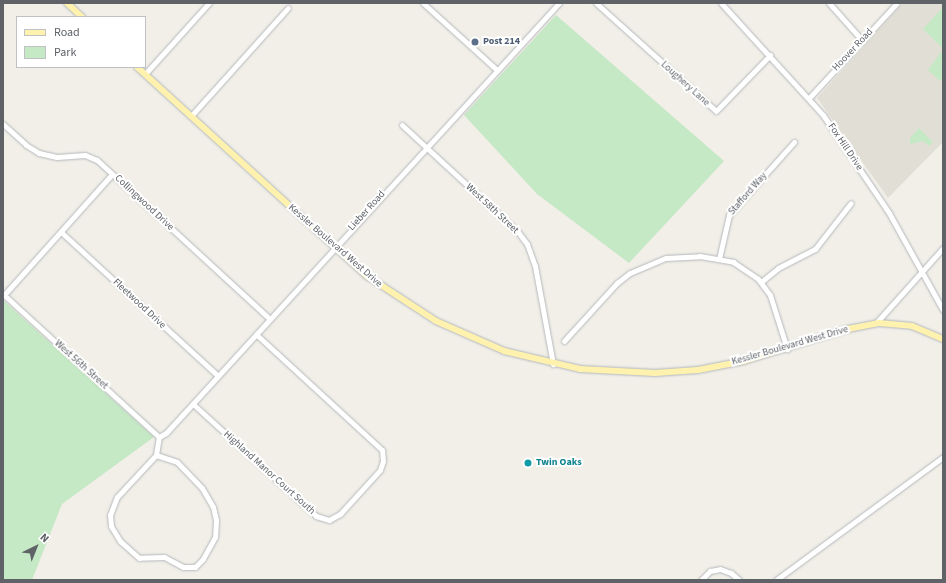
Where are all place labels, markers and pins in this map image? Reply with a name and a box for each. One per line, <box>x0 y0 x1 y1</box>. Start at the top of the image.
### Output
place label: Post 214 <box>483 36 520 48</box>
marker: Post 214 <box>470 37 480 47</box>
place label: Twin Oaks <box>536 457 582 469</box>
marker: Twin Oaks <box>523 458 533 468</box>

